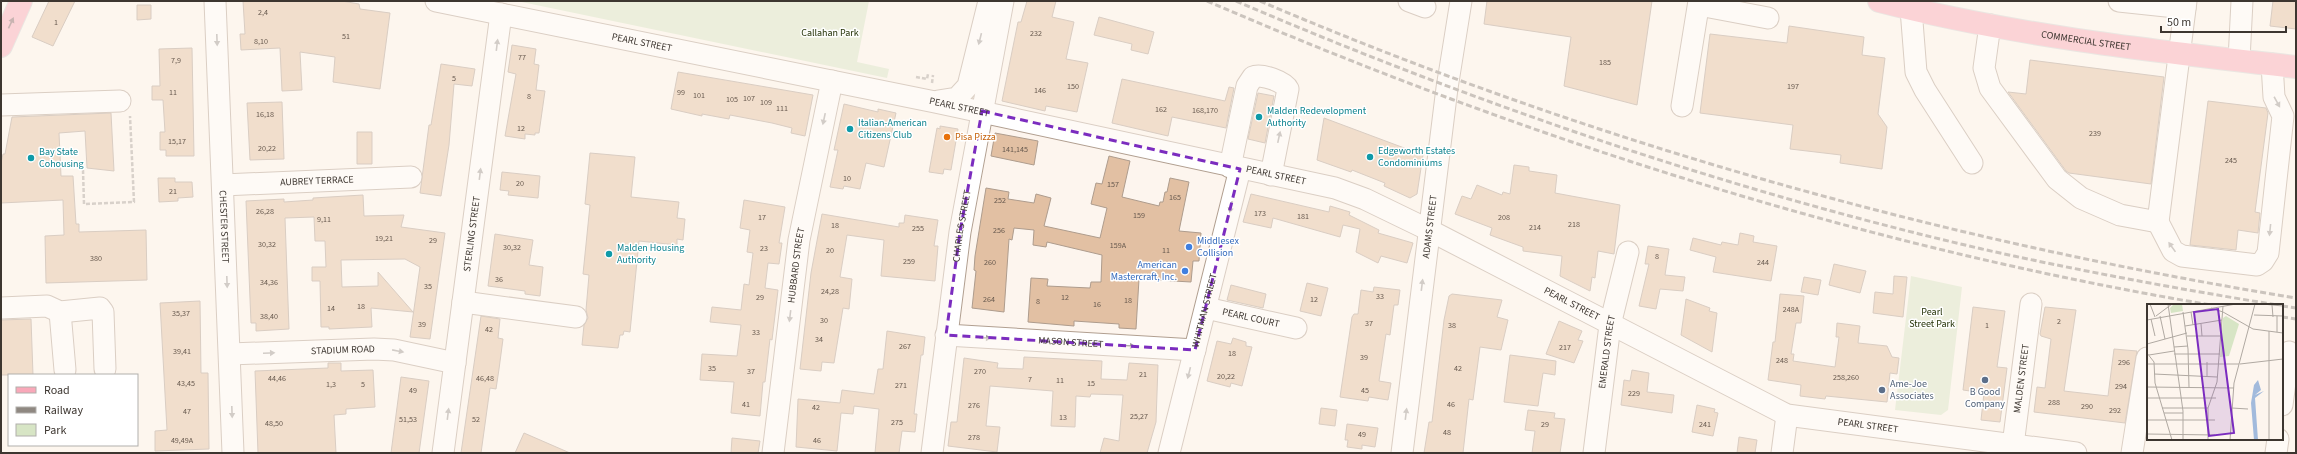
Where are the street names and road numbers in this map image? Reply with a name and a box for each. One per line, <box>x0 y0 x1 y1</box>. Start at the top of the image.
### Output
street label: COMMERCIAL STREET <box>2040 27 2132 54</box>
street label: PEARL STREET <box>610 30 674 56</box>
street label: PEARL STREET <box>928 94 991 121</box>
street label: PEARL STREET <box>1245 162 1308 189</box>
street label: AUBREY TERRACE <box>280 172 354 190</box>
street label: CHARLES STREET <box>949 188 975 263</box>
street label: CHESTER STREET <box>216 190 232 264</box>
street label: ADAMS STREET <box>1419 194 1441 259</box>
street label: STERLING STREET <box>460 195 484 272</box>
street label: HUBBARD STREET <box>784 226 809 304</box>
street label: WHITMAN STREET <box>1189 271 1221 349</box>
street label: PEARL STREET <box>1541 284 1603 324</box>
street label: PEARL COURT <box>1221 305 1282 331</box>
street label: EMERALD STREET <box>1595 313 1619 389</box>
street label: MASON STREET <box>1038 334 1104 352</box>
street label: STADIUM ROAD <box>311 342 375 358</box>
street label: MALDEN STREET <box>2010 343 2033 414</box>
street label: PEARL STREET <box>1837 415 1900 437</box>

